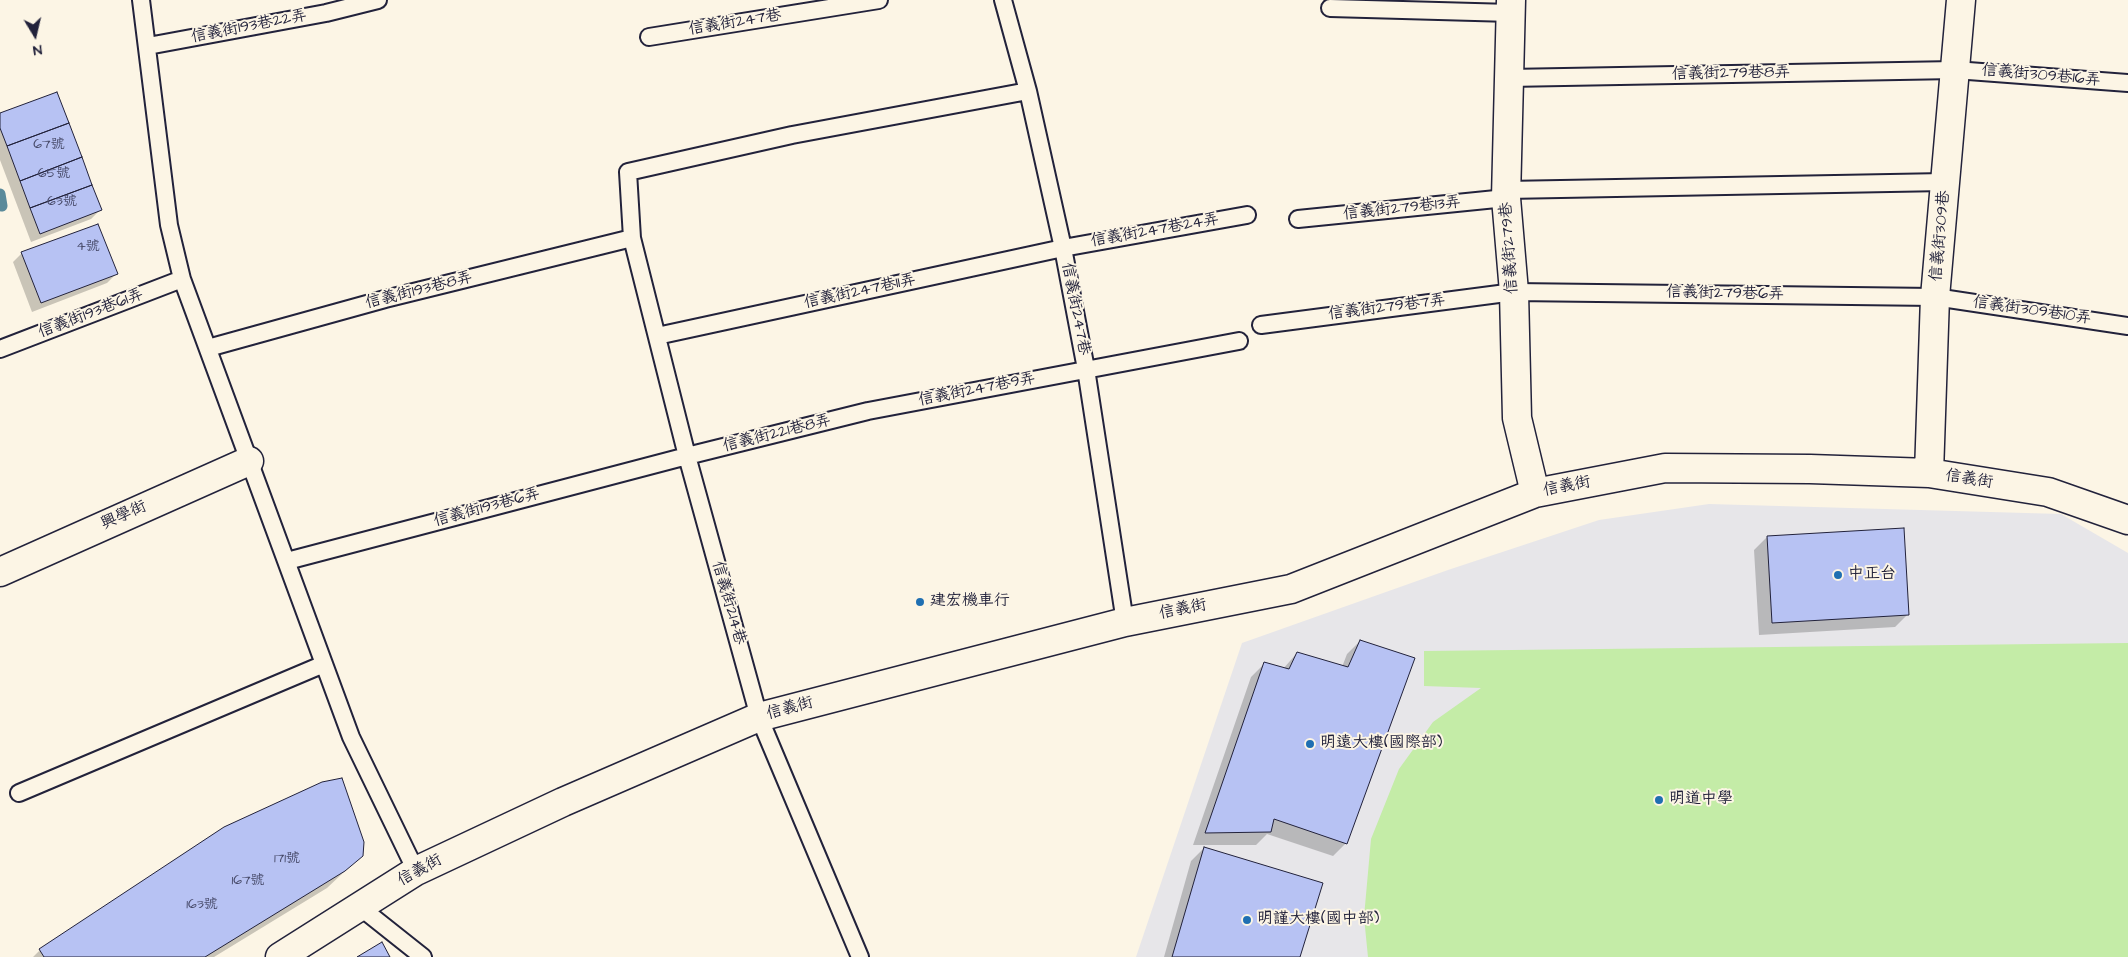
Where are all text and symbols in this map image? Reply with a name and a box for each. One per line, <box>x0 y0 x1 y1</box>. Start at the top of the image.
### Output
street label: 信義街193巷22弄 <box>189 6 309 48</box>
street label: 信義街247巷 <box>687 6 783 40</box>
north arrow <box>10 10 60 60</box>
text: N <box>31 39 43 60</box>
street label: 信義街309巷16弄 <box>1981 61 2101 91</box>
street label: 信義街279巷8弄 <box>1672 63 1790 85</box>
house number: 67號 <box>33 137 65 153</box>
house number: 65號 <box>38 166 70 182</box>
street label: 信義街309巷 <box>1927 190 1955 282</box>
street label: 信義街279巷13弄 <box>1342 193 1462 225</box>
house number: 63號 <box>47 194 77 210</box>
street label: 信義街279巷 <box>1497 201 1523 295</box>
street label: 信義街247巷24弄 <box>1089 210 1221 252</box>
house number: 4號 <box>76 239 100 255</box>
street label: 信義街247巷 <box>1057 261 1093 357</box>
street label: 信義街193巷8弄 <box>363 268 475 314</box>
street label: 信義街247巷11弄 <box>802 271 918 313</box>
street label: 信義街279巷6弄 <box>1666 283 1784 305</box>
street label: 信義街193巷61弄 <box>36 285 146 343</box>
street label: 信義街279巷7弄 <box>1327 291 1447 325</box>
street label: 信義街309巷10弄 <box>1972 293 2092 329</box>
street label: 信義街247巷9弄 <box>917 369 1037 411</box>
street label: 信義街221巷8弄 <box>721 411 833 457</box>
street label: 信義街 <box>1944 467 1994 493</box>
street label: 信義街 <box>1542 473 1592 501</box>
street label: 信義街193巷6弄 <box>432 485 542 531</box>
street label: 興學街 <box>98 497 150 535</box>
street label: 信義街214巷 <box>707 559 749 647</box>
place label: 中正台 <box>1848 565 1896 585</box>
marker: 中正台 <box>1832 569 1844 581</box>
place label: 建宏機車行 <box>930 592 1010 612</box>
marker: 建宏機車行 <box>914 596 926 608</box>
street label: 信義街 <box>1158 596 1208 624</box>
street label: 信義街 <box>764 694 816 724</box>
place label: 明遠大樓(國際部) <box>1320 734 1442 754</box>
marker: 明遠大樓(國際部) <box>1304 738 1316 750</box>
place label: 明道中學 <box>1669 790 1733 810</box>
marker: 明道中學 <box>1653 794 1665 806</box>
house number: 171號 <box>274 851 300 867</box>
street label: 信義街 <box>394 851 446 891</box>
house number: 167號 <box>231 873 265 889</box>
house number: 163號 <box>186 897 218 913</box>
place label: 明謹大樓(國中部) <box>1257 910 1379 930</box>
marker: 明謹大樓(國中部) <box>1241 914 1253 926</box>

